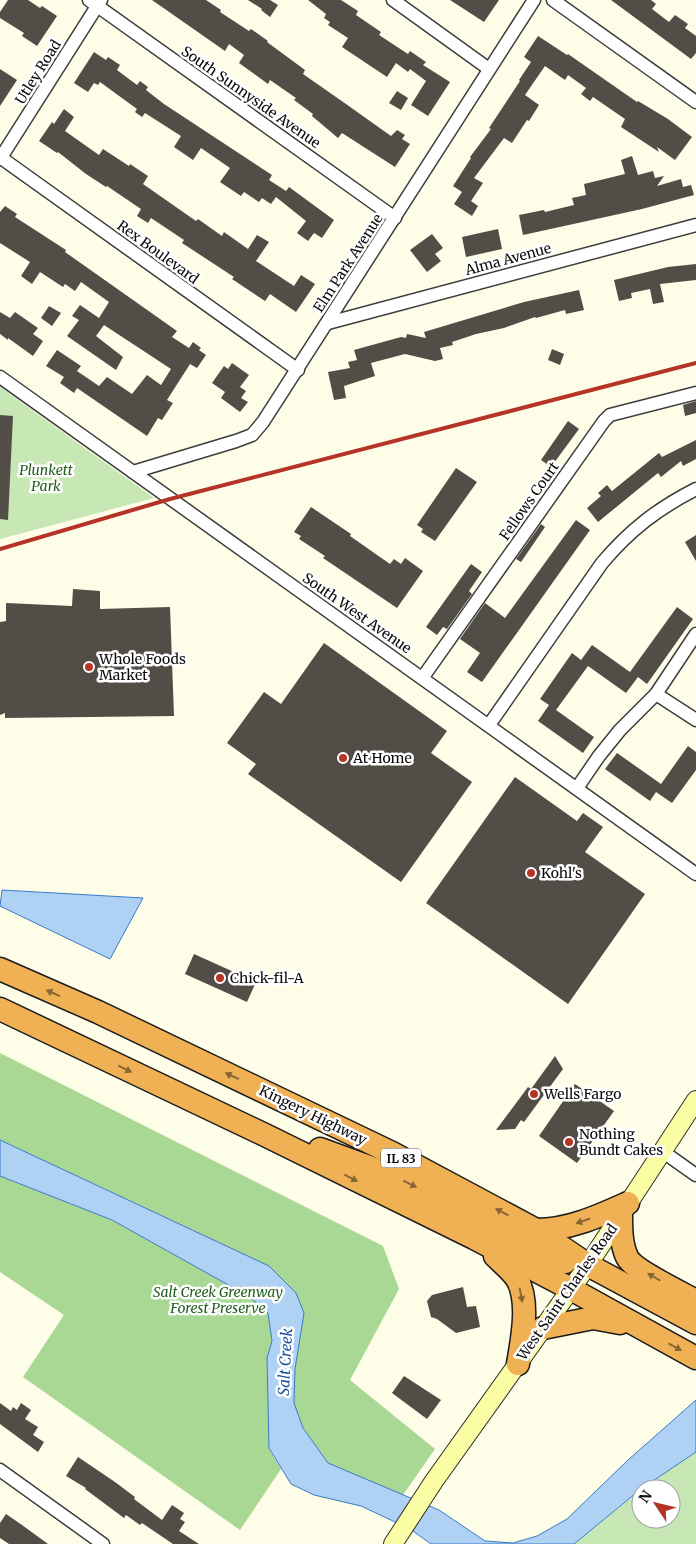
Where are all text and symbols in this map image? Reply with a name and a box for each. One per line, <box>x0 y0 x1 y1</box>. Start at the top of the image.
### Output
street label: Utley Road <box>11 36 65 108</box>
street label: South Sunnyside Avenue <box>178 42 324 152</box>
street label: Elm Park Avenue <box>309 210 387 316</box>
street label: Rex Boulevard <box>114 216 203 288</box>
street label: Alma Avenue <box>462 239 553 279</box>
street label: Fellows Court <box>495 458 563 544</box>
park label: Plunkett Park <box>19 461 73 495</box>
street label: South West Avenue <box>299 569 415 657</box>
place label: Whole Foods Market <box>98 650 186 684</box>
marker: Whole Foods Market <box>83 661 95 673</box>
place label: At Home <box>352 749 412 767</box>
marker: At Home <box>337 752 349 764</box>
place label: Kohl's <box>541 864 582 882</box>
marker: Kohl's <box>525 867 537 879</box>
place label: Chick-fil-A <box>230 969 304 987</box>
marker: Chick-fil-A <box>214 972 226 984</box>
one-way arrow <box>46 988 60 996</box>
one-way arrow <box>118 1064 133 1073</box>
one-way arrow <box>225 1072 239 1080</box>
street label: Kingery Highway <box>256 1081 370 1149</box>
place label: Wells Fargo <box>543 1085 621 1103</box>
marker: Wells Fargo <box>528 1088 540 1100</box>
place label: Nothing Bundt Cakes <box>579 1125 663 1159</box>
marker: Nothing Bundt Cakes <box>563 1136 575 1148</box>
road number: IL 83 <box>381 1148 421 1168</box>
one-way arrow <box>343 1173 358 1182</box>
one-way arrow <box>403 1180 417 1188</box>
one-way arrow <box>495 1208 510 1216</box>
one-way arrow <box>576 1218 591 1225</box>
street label: West Saint Charles Road <box>512 1220 621 1365</box>
one-way arrow <box>646 1273 661 1281</box>
park label: Salt Creek Greenway Forest Preserve <box>153 1283 283 1317</box>
one-way arrow <box>517 1287 525 1302</box>
water label: Salt Creek <box>274 1327 296 1396</box>
one-way arrow <box>668 1342 681 1351</box>
north arrow <box>631 1479 681 1529</box>
text: N <box>635 1487 656 1506</box>

